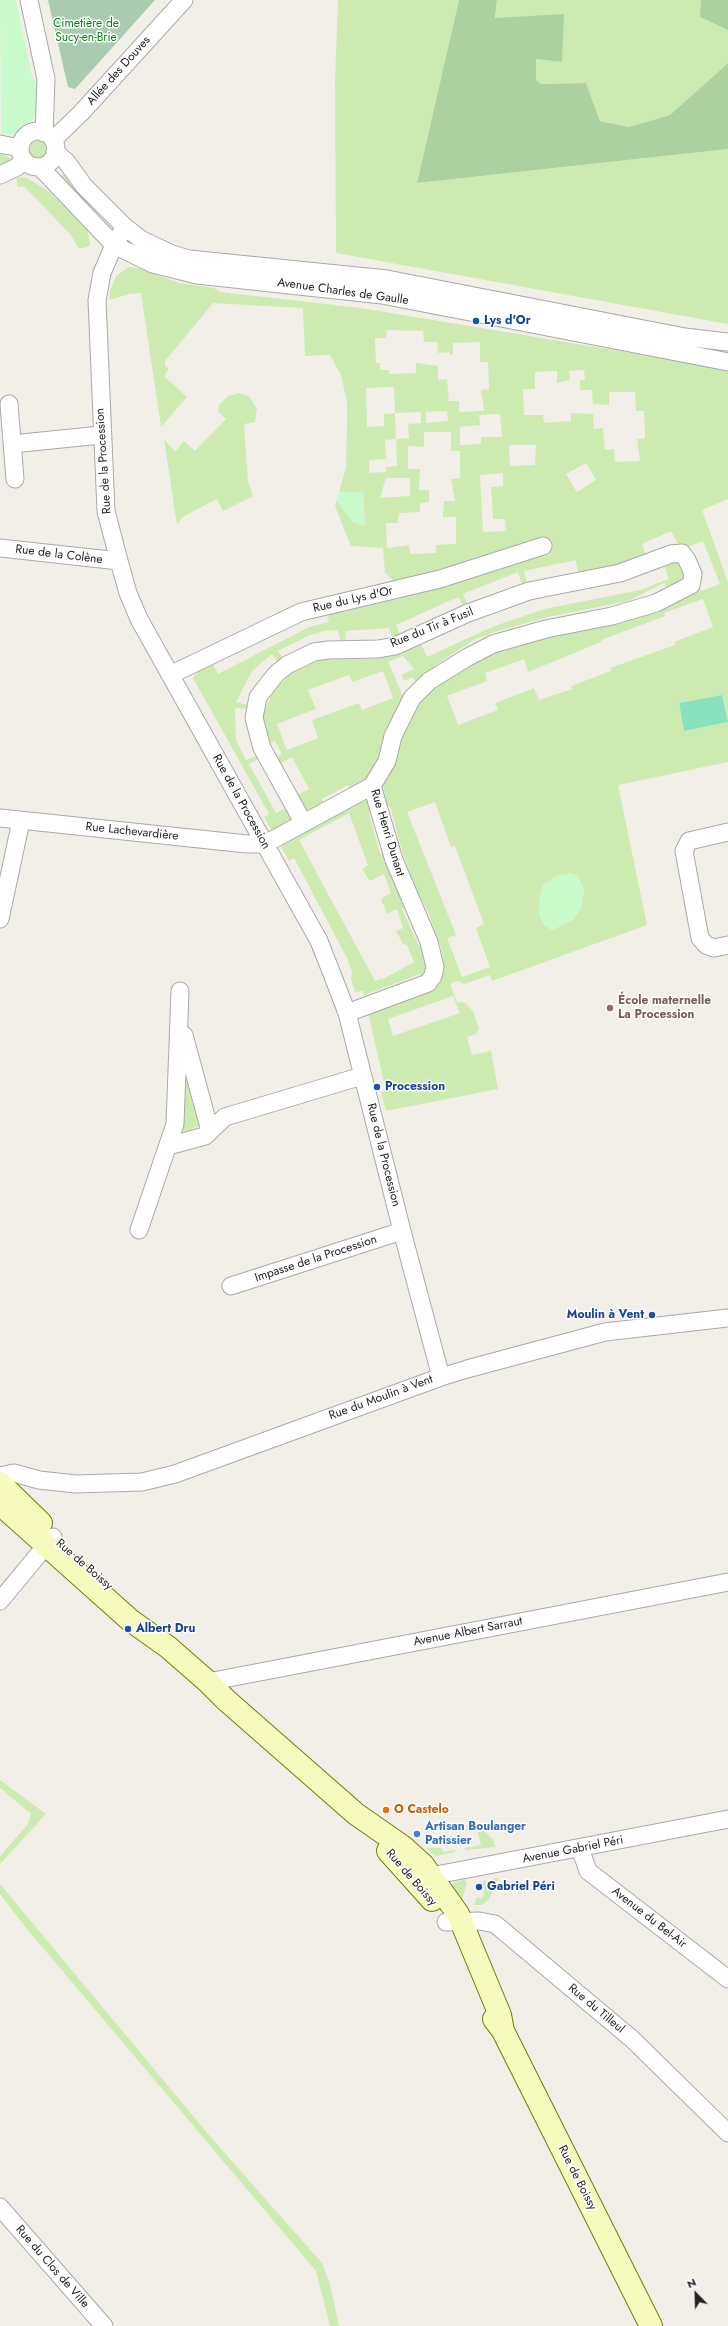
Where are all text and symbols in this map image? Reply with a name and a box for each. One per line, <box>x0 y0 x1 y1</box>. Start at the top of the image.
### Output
park label: Cimetière de Sucy-en-Brie <box>53 17 119 45</box>
street label: Allée des Douves <box>84 33 154 109</box>
street label: Avenue Charles de Gaulle <box>276 276 410 308</box>
place label: Lys d'Or <box>484 314 531 328</box>
marker: Lys d'Or <box>471 316 481 326</box>
street label: Rue de la Procession <box>93 408 115 514</box>
street label: Rue de la Colène <box>15 543 103 567</box>
street label: Rue du Lys d'Or <box>312 584 394 616</box>
street label: Rue du Tir à Fusil <box>388 605 476 651</box>
street label: Rue de la Procession <box>209 752 273 852</box>
street label: Rue Henri Dunant <box>367 788 407 878</box>
street label: Rue Lachevardière <box>85 820 179 844</box>
place label: École maternelle La Procession <box>618 994 711 1022</box>
marker: École maternelle La Procession <box>605 1003 615 1013</box>
place label: Procession <box>385 1080 445 1094</box>
marker: Procession <box>372 1082 382 1092</box>
street label: Rue de la Procession <box>363 1102 403 1208</box>
street label: Impasse de la Procession <box>253 1232 379 1286</box>
place label: Moulin à Vent <box>567 1308 644 1322</box>
marker: Moulin à Vent <box>647 1310 657 1320</box>
street label: Rue du Moulin à Vent <box>327 1372 435 1424</box>
street label: Rue de Boissy <box>53 1536 115 1594</box>
street label: Avenue Albert Sarraut <box>412 1614 524 1650</box>
place label: Albert Dru <box>136 1622 195 1636</box>
marker: Albert Dru <box>123 1624 133 1634</box>
place label: O Castelo <box>394 1803 449 1817</box>
marker: O Castelo <box>381 1805 391 1815</box>
place label: Artisan Boulanger Patissier <box>425 1820 526 1848</box>
marker: Artisan Boulanger Patissier <box>412 1829 422 1839</box>
street label: Avenue Gabriel Péri <box>521 1833 625 1867</box>
street label: Rue de Boissy <box>382 1847 440 1909</box>
place label: Gabriel Péri <box>487 1880 555 1894</box>
marker: Gabriel Péri <box>474 1882 484 1892</box>
street label: Avenue du Bel-Air <box>609 1884 689 1952</box>
street label: Rue du Tilleul <box>565 1981 627 2037</box>
street label: Rue de Boissy <box>555 2143 599 2213</box>
street label: Rue du Clos de Ville <box>12 2223 92 2311</box>
north arrow <box>676 2274 716 2314</box>
text: N <box>684 2274 698 2292</box>

